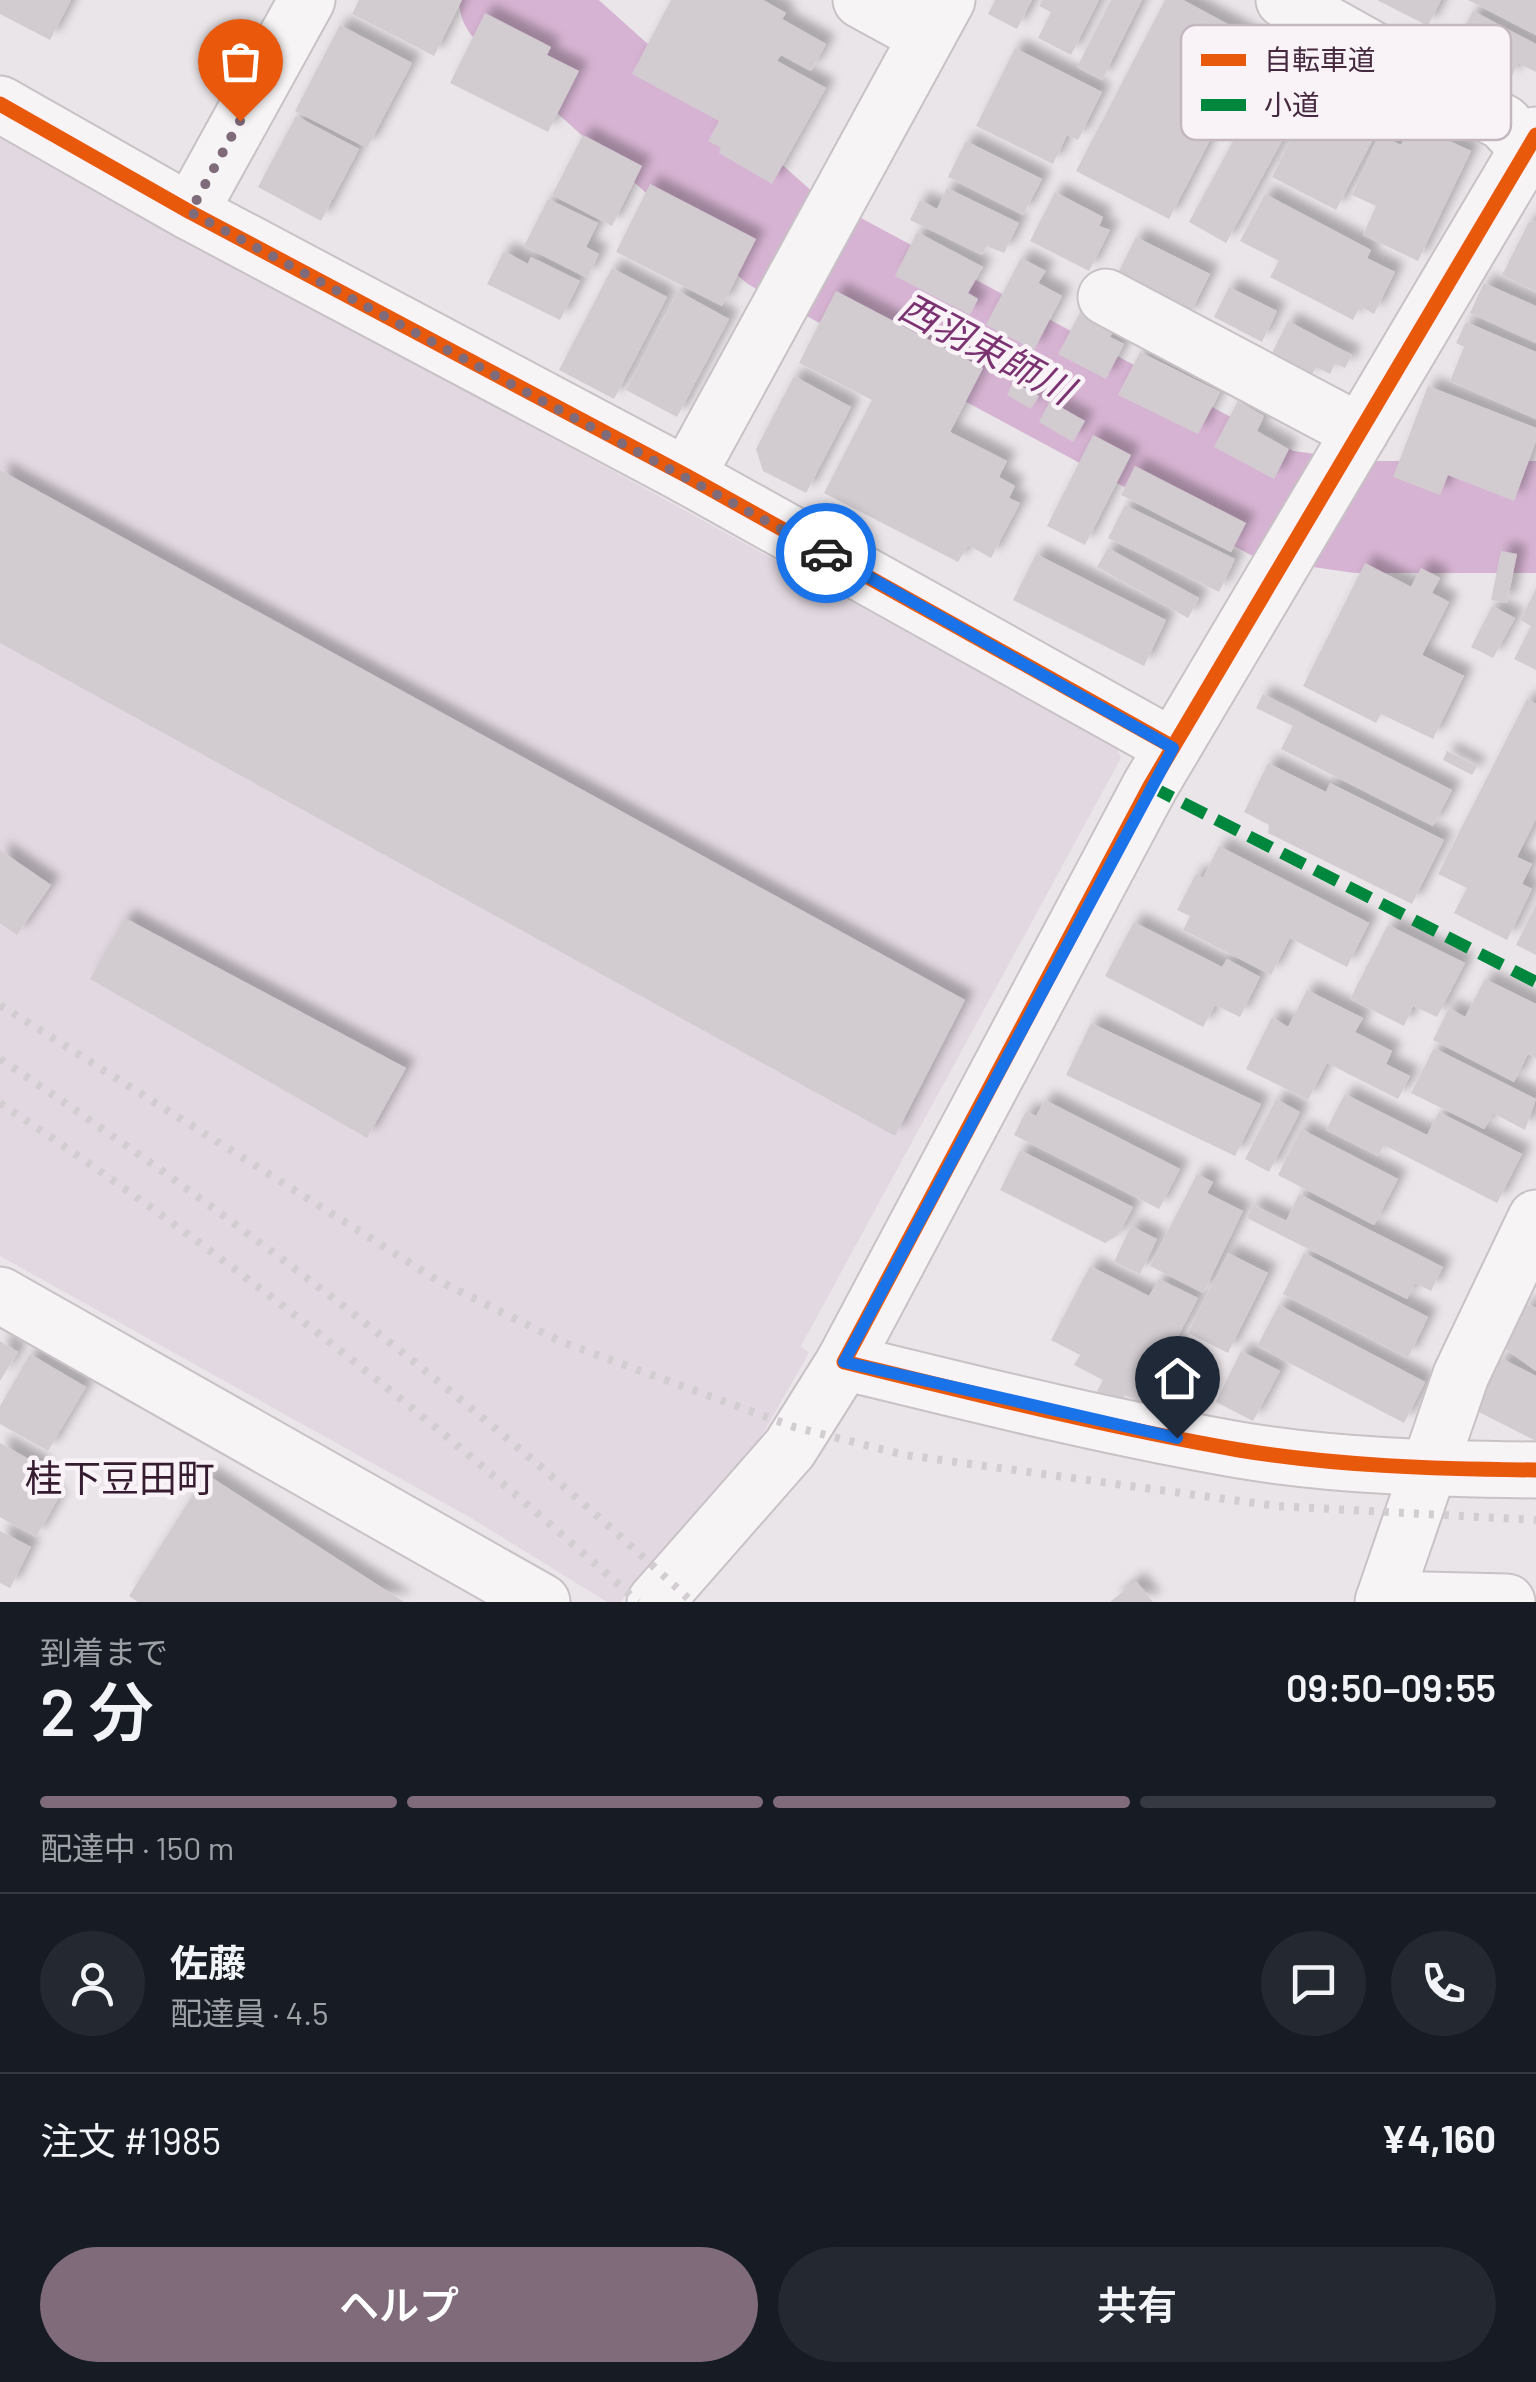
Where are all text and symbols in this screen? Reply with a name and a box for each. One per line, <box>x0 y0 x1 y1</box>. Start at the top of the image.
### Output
pin <box>198 19 283 122</box>
legend <box>1181 25 1511 140</box>
icon: bag <box>213 34 268 89</box>
text: 自転車道 <box>1264 42 1376 76</box>
text: 小道 <box>1264 87 1320 121</box>
water label: 西羽束師川 <box>892 282 1085 414</box>
courier <box>776 503 876 603</box>
icon: car <box>799 526 854 581</box>
pin <box>1135 1336 1220 1439</box>
icon: home <box>1150 1351 1205 1406</box>
district label: 桂下豆田町 <box>25 1454 215 1500</box>
text: 到着まで <box>40 1632 168 1670</box>
text: 09:50–09:55 <box>1286 1664 1496 1710</box>
text: 2 分 <box>40 1671 154 1749</box>
text: 配達中 · 150 m <box>40 1828 234 1866</box>
button: person <box>40 1931 145 2036</box>
button: chat <box>1261 1931 1366 2036</box>
button: phone <box>1391 1931 1496 2036</box>
text: 佐藤 <box>170 1939 246 1985</box>
text: 配達員 · 4.5 <box>170 1993 329 2031</box>
text: ¥4,160 <box>1381 2115 1496 2161</box>
text: 注文 #1985 <box>40 2117 221 2163</box>
button: ヘルプ <box>40 2247 758 2362</box>
button: 共有 <box>778 2247 1496 2362</box>

